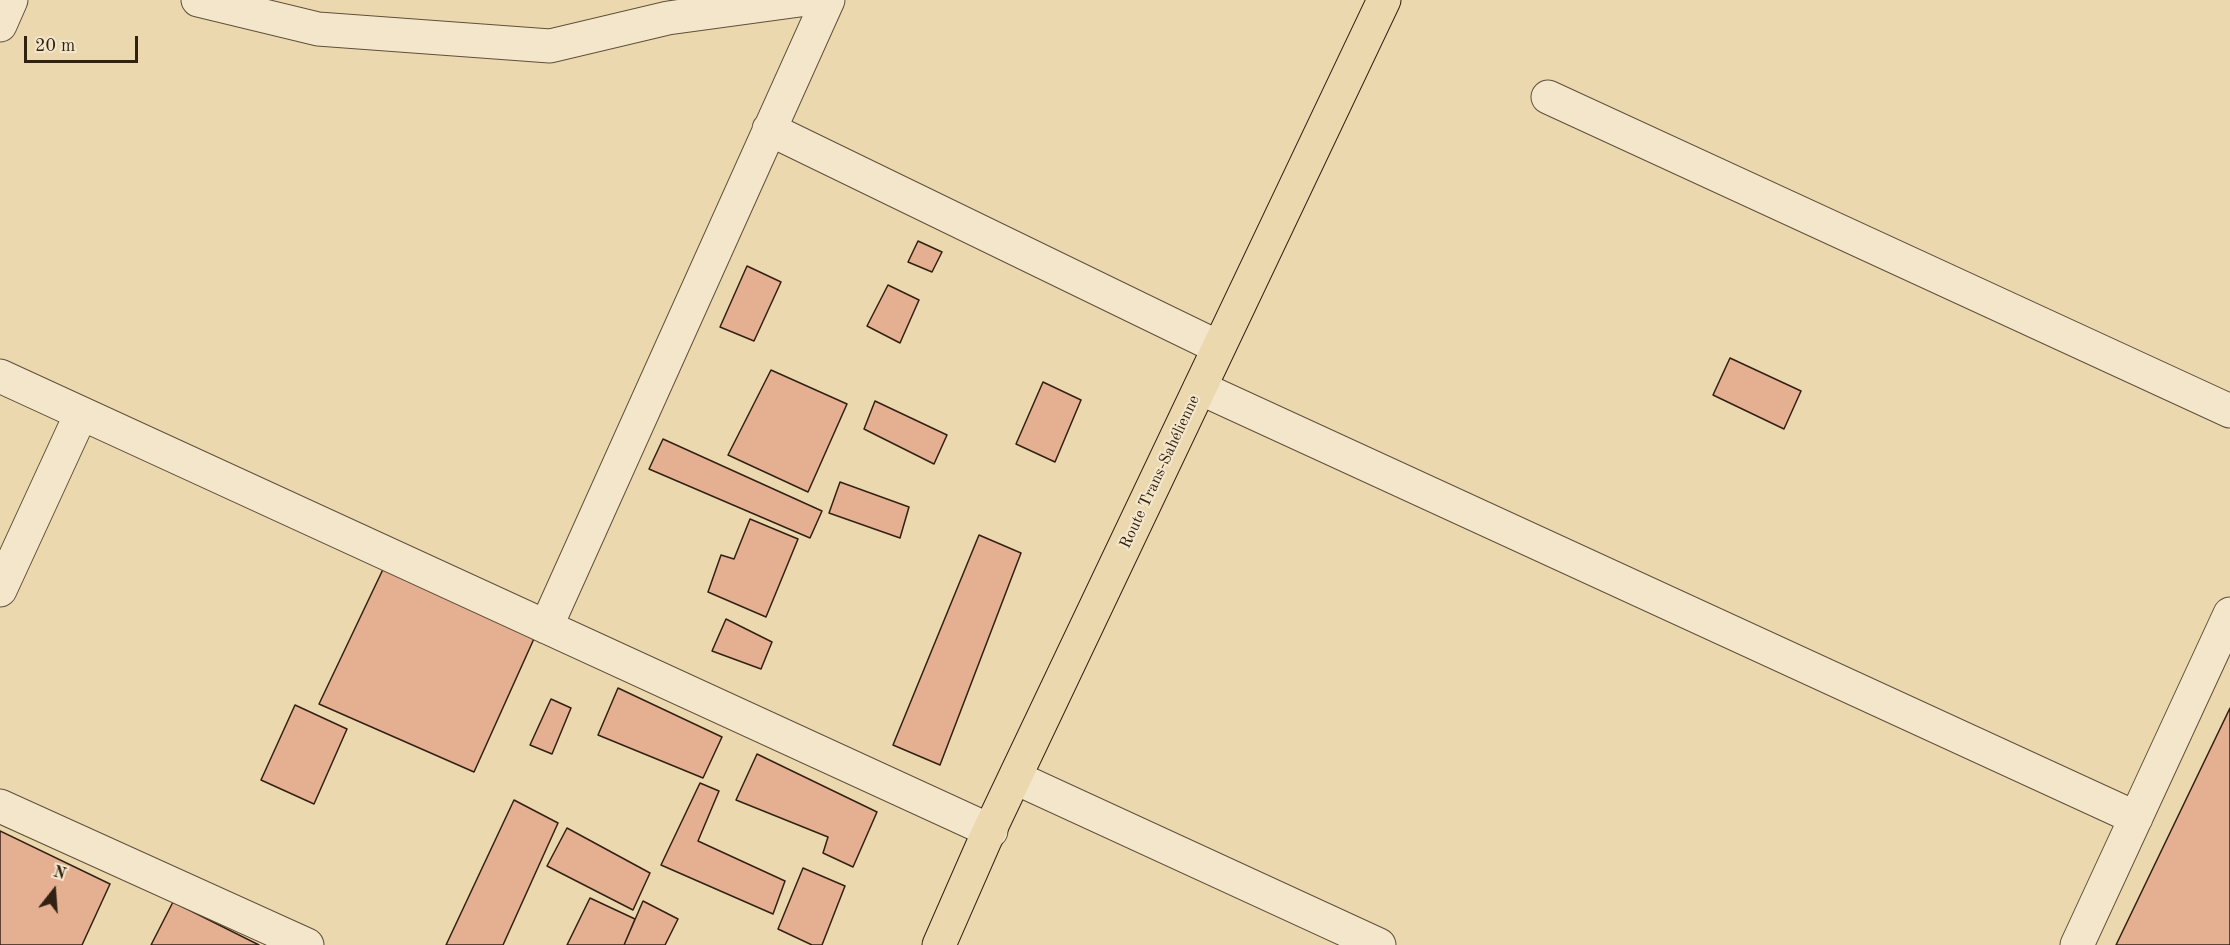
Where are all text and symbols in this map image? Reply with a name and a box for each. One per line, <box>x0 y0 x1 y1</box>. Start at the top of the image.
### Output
scale bar <box>27 24 141 62</box>
text: 20 m <box>35 37 75 55</box>
street label: Route Trans-Sahélienne <box>1116 392 1204 552</box>
north arrow <box>24 861 84 921</box>
text: N <box>51 864 67 883</box>

